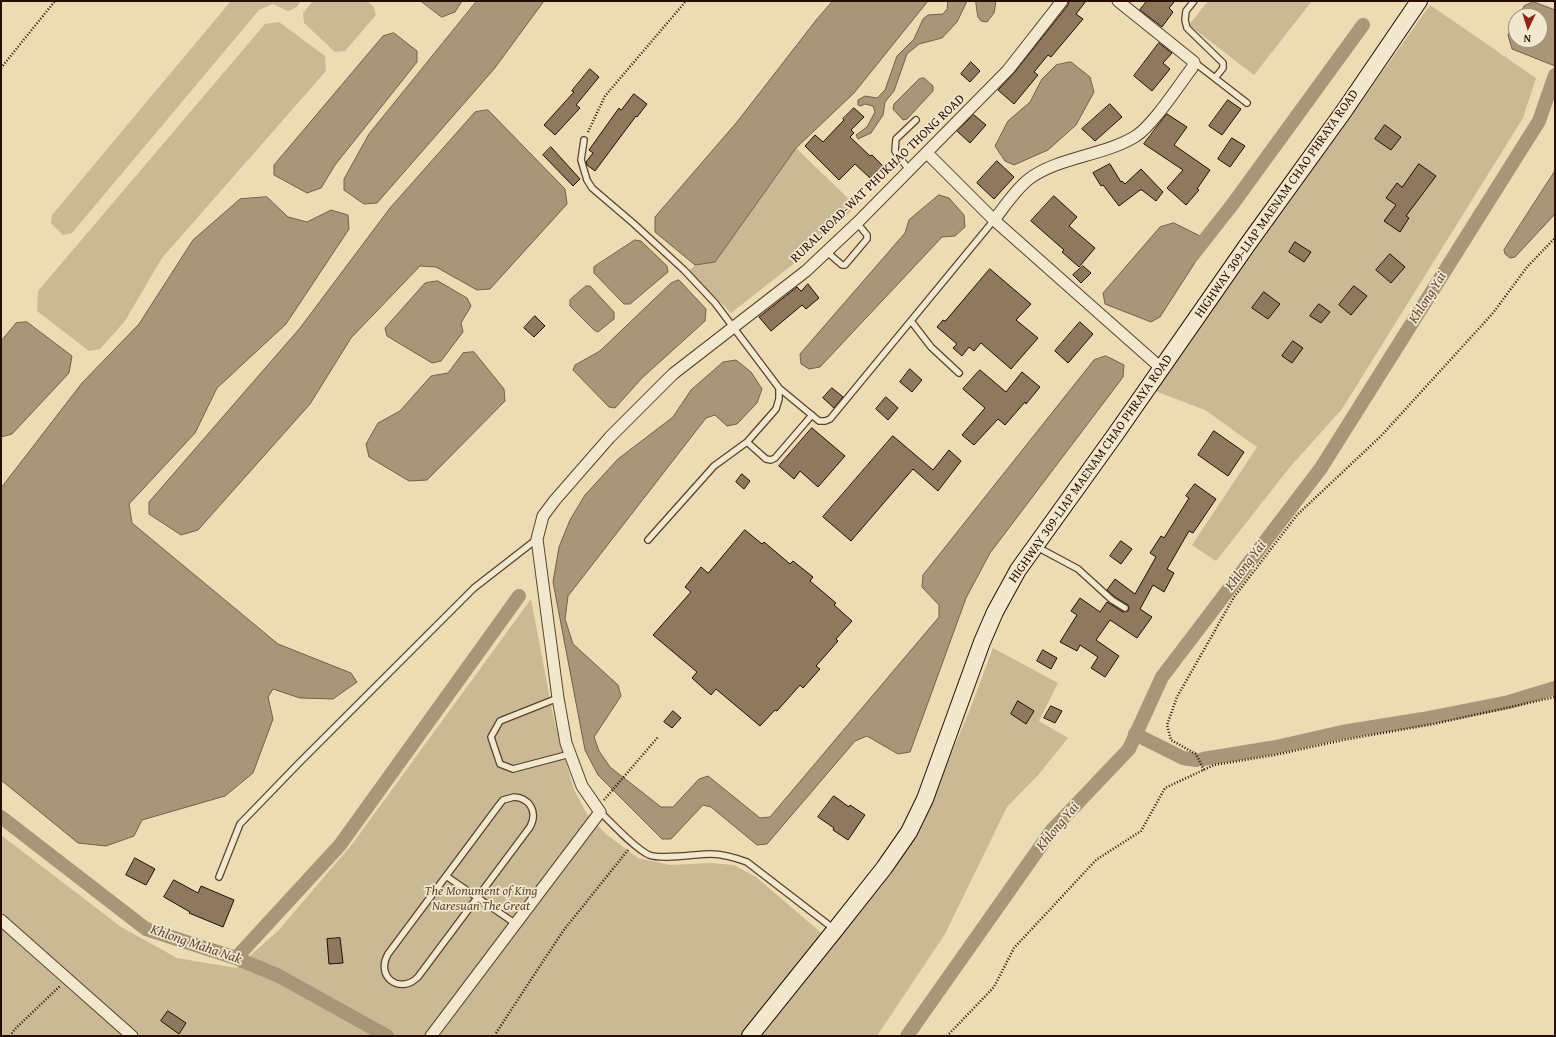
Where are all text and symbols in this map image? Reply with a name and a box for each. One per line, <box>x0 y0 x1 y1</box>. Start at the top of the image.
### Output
north arrow <box>1508 8 1548 48</box>
text: N <box>1523 31 1531 47</box>
street label: HIGHWAY 309-LIAP MAENAM CHAO PHRAYA ROAD <box>1192 87 1362 321</box>
street label: RURAL ROAD-WAT PHUKHAO THONG ROAD <box>788 91 968 267</box>
water label: Khlong Yai <box>1406 269 1450 327</box>
street label: HIGHWAY 309-LIAP MAENAM CHAO PHRAYA ROAD <box>1006 352 1176 586</box>
water label: Khlong Yai <box>1222 538 1270 594</box>
water label: Khlong Yai <box>1033 800 1083 854</box>
park label: The Monument of King Naresuan The Great <box>425 884 537 915</box>
water label: Khlong Maha Nak <box>148 922 244 968</box>

